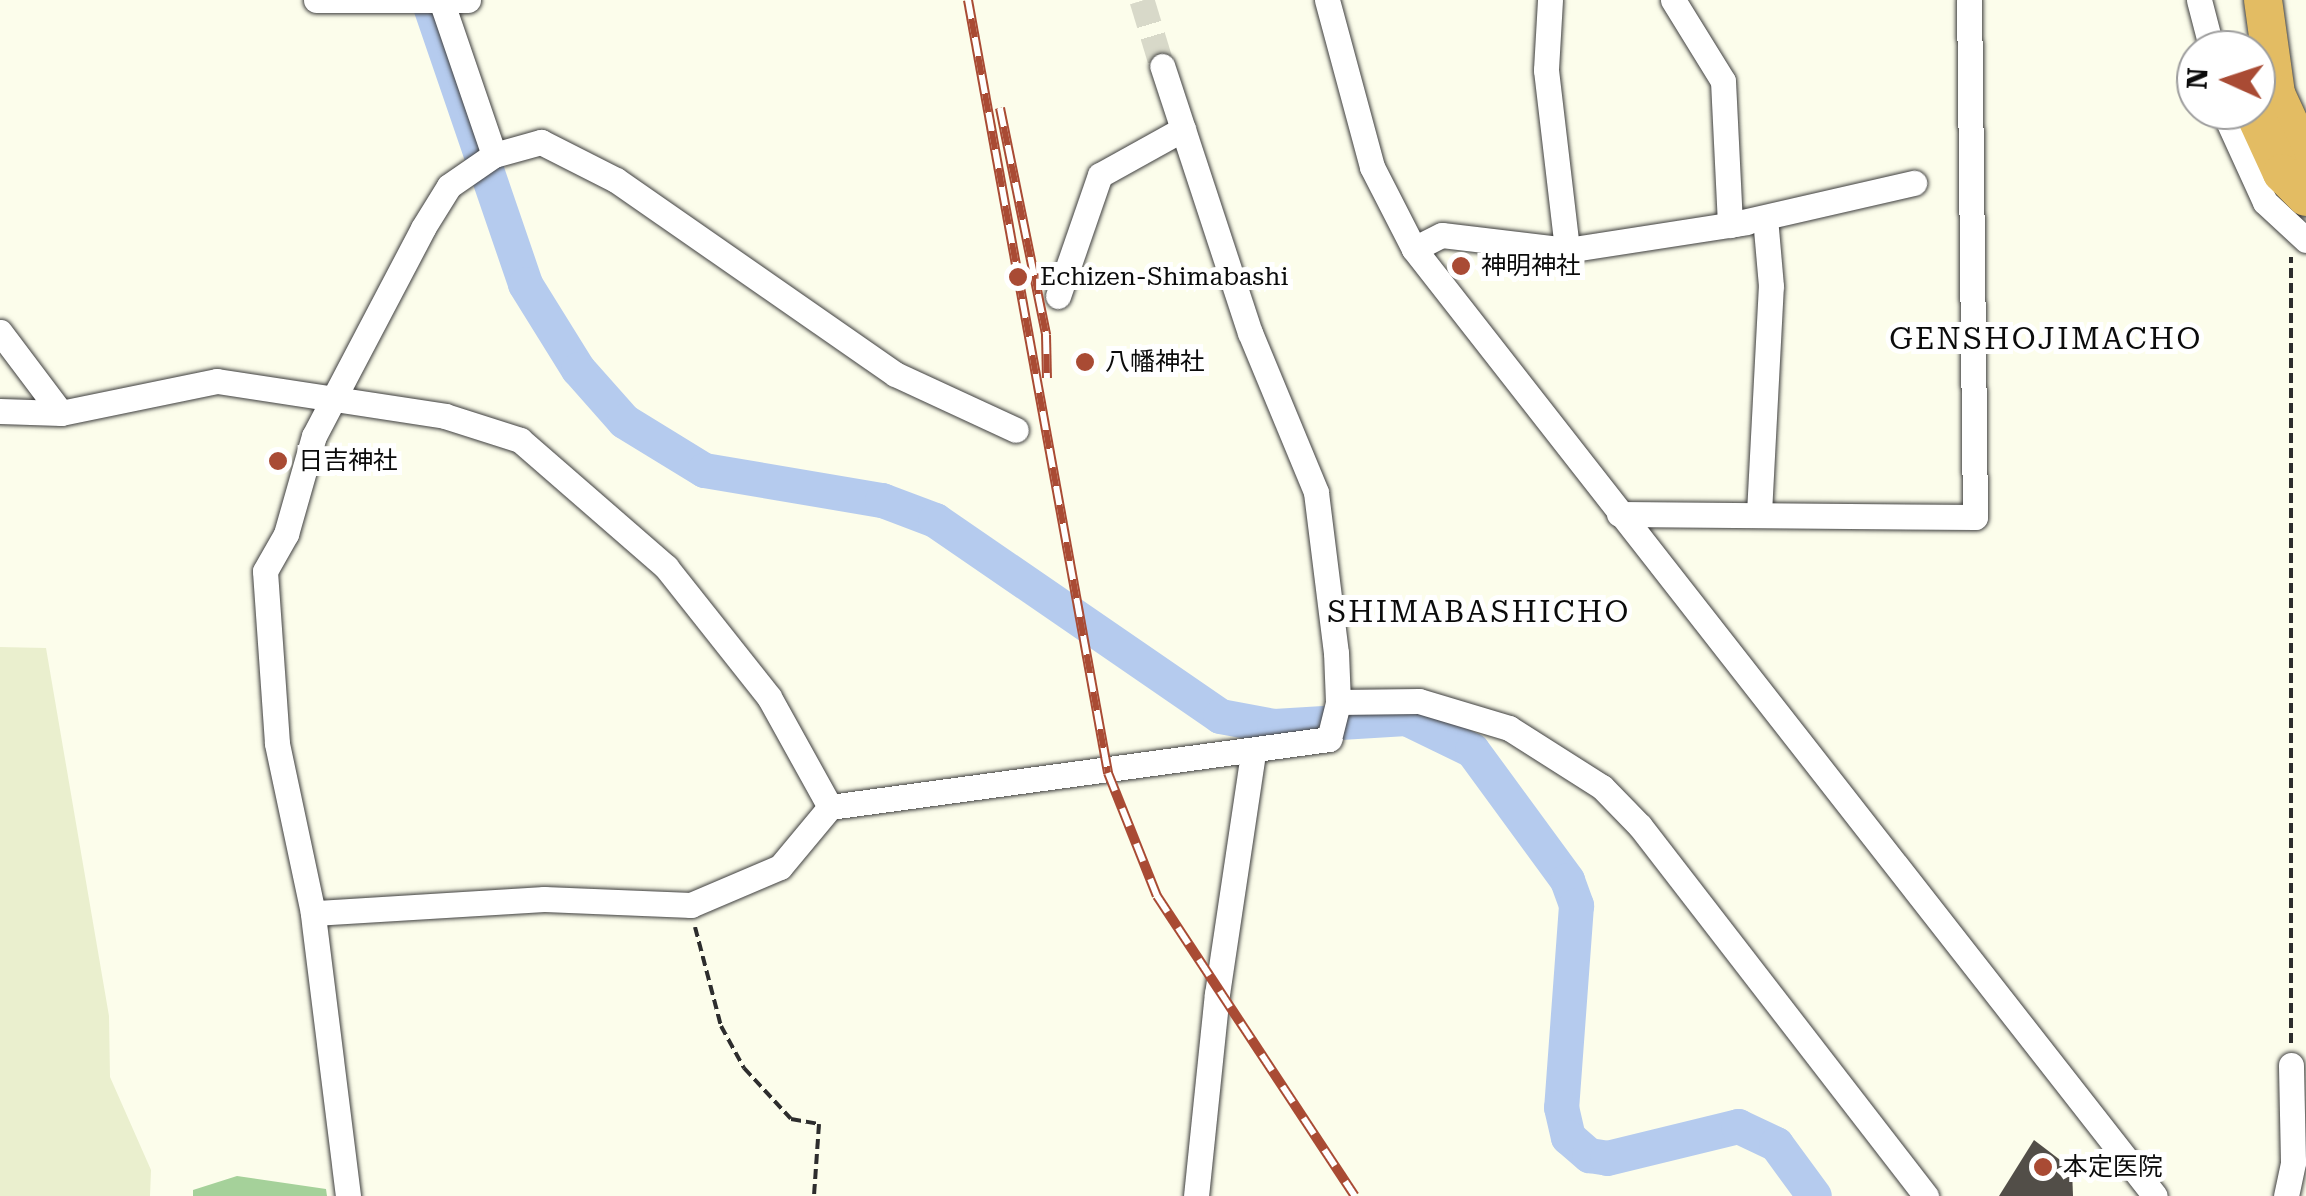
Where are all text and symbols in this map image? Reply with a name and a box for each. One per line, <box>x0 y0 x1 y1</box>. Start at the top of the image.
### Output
north arrow <box>2176 30 2276 130</box>
text: N <box>2180 67 2215 90</box>
place label: 神明神社 <box>1481 251 1581 281</box>
marker: 神明神社 <box>1450 255 1472 277</box>
place label: Echizen-Shimabashi <box>1040 262 1288 292</box>
marker: Echizen-Shimabashi <box>1005 264 1031 290</box>
district label: GENSHOJIMACHO <box>1889 321 2203 357</box>
place label: 八幡神社 <box>1105 347 1205 377</box>
marker: 八幡神社 <box>1074 351 1096 373</box>
place label: 日吉神社 <box>298 446 398 476</box>
marker: 日吉神社 <box>267 450 289 472</box>
district label: SHIMABASHICHO <box>1327 594 1631 630</box>
place label: 本定医院 <box>2063 1152 2163 1182</box>
marker: 本定医院 <box>2032 1156 2054 1178</box>

